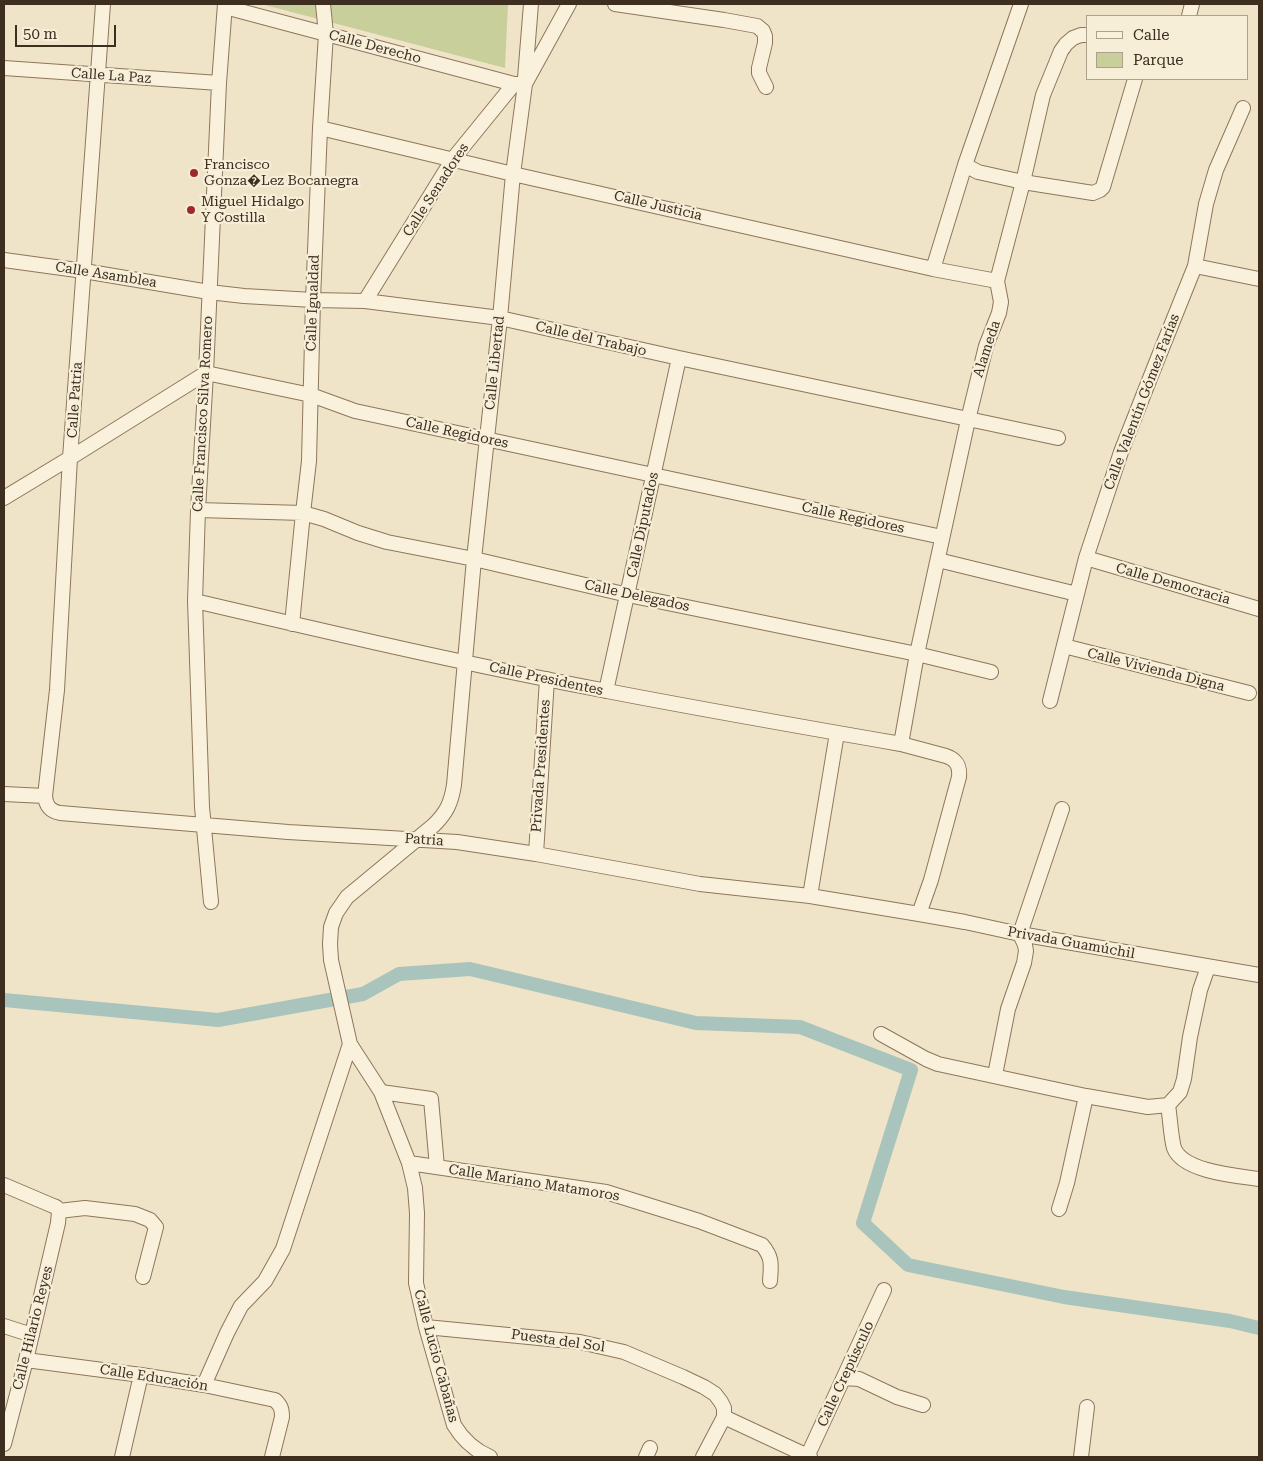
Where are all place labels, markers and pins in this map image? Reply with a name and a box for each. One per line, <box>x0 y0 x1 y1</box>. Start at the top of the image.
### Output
place label: Francisco Gonza�Lez Bocanegra <box>204 157 359 190</box>
marker: Francisco Gonza�Lez Bocanegra <box>188 167 200 179</box>
place label: Miguel Hidalgo Y Costilla <box>201 194 304 226</box>
marker: Miguel Hidalgo Y Costilla <box>185 204 197 216</box>

